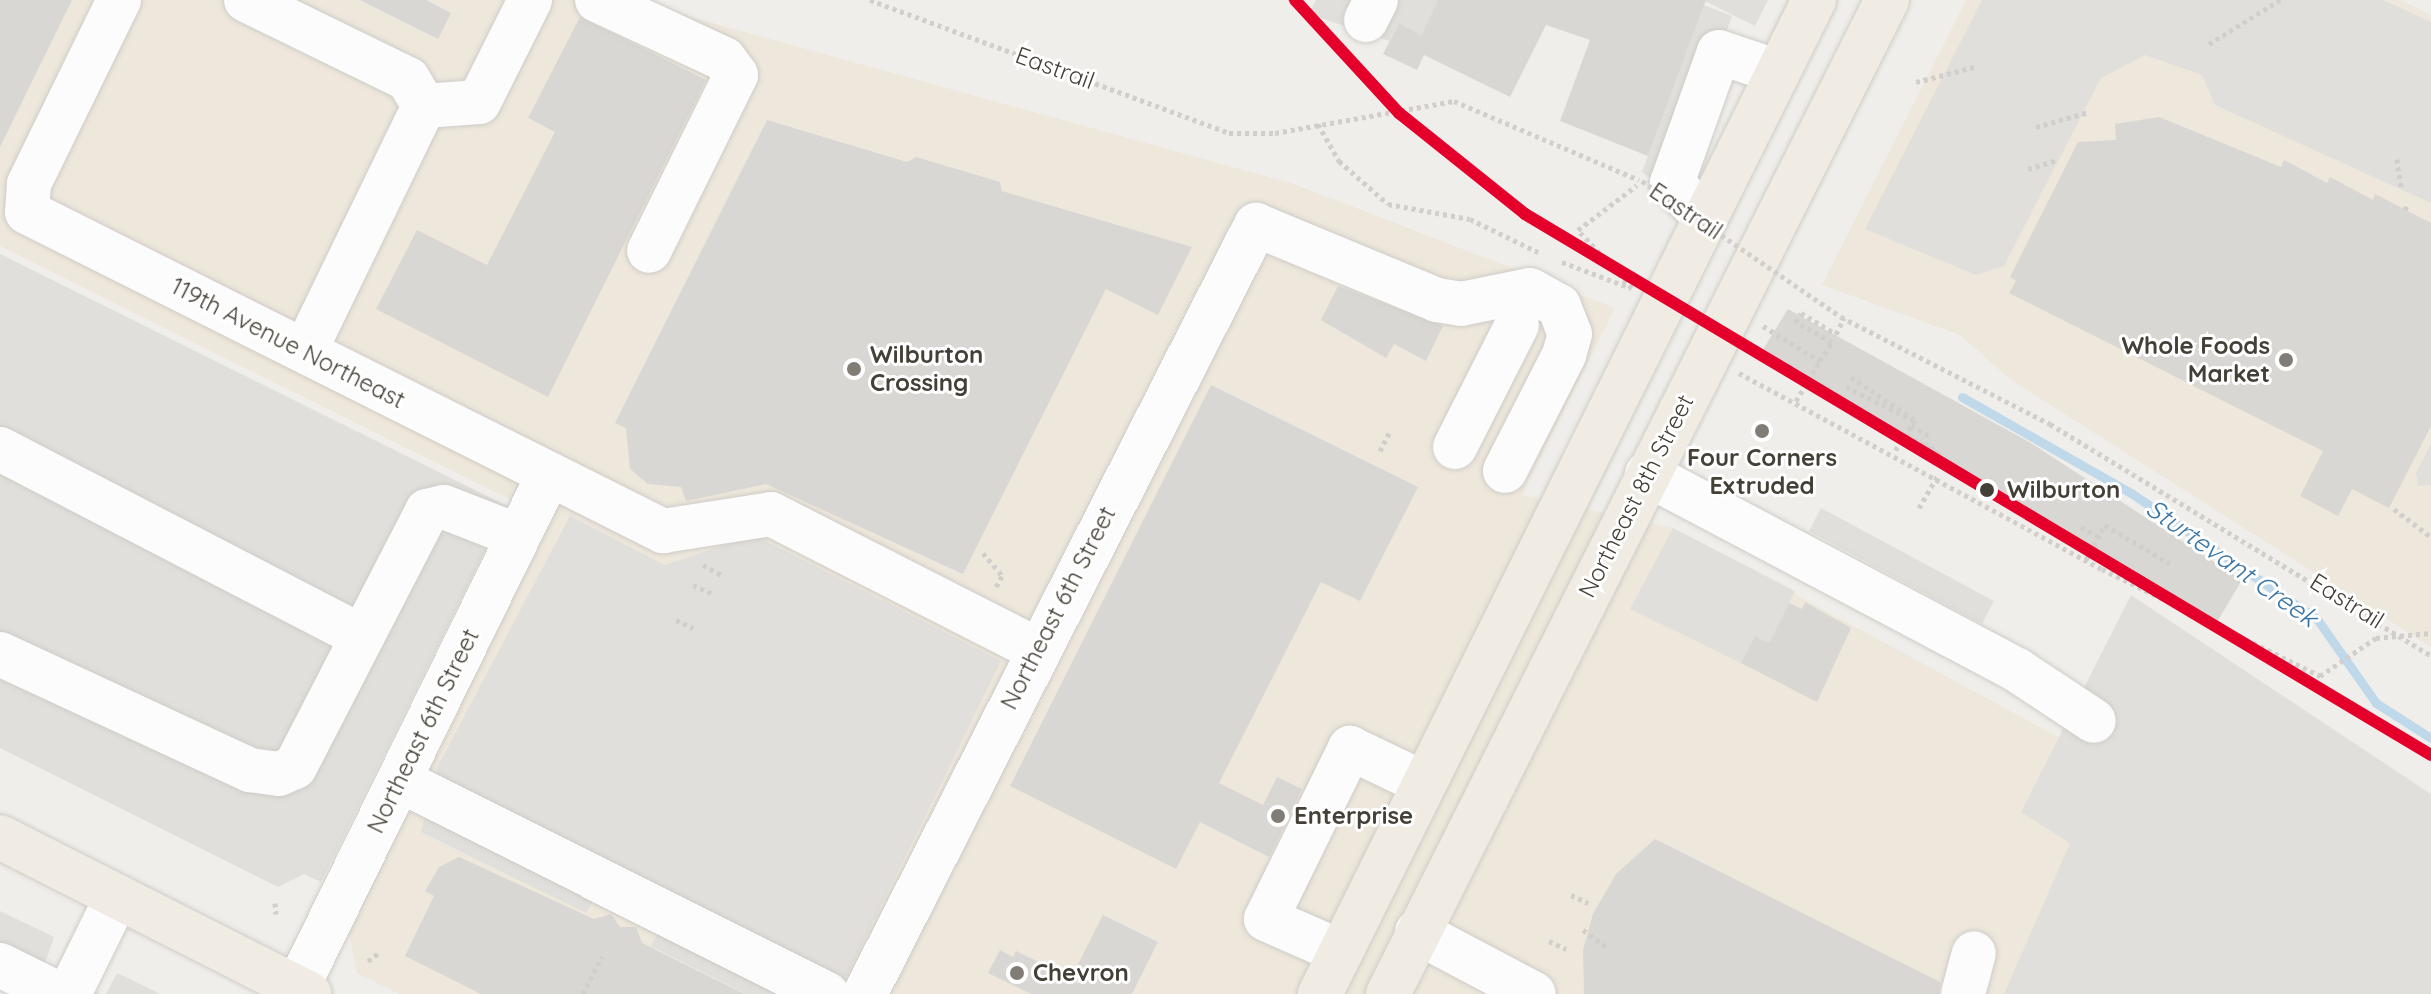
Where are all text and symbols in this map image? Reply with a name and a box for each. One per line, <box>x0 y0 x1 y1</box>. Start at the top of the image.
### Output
street label: Eastrail <box>1012 40 1098 96</box>
street label: Eastrail <box>1644 176 1728 246</box>
street label: 119th Avenue Northeast <box>166 271 410 415</box>
place label: Whole Foods Market <box>2121 332 2270 388</box>
place label: Wilburton Crossing <box>870 341 983 397</box>
marker: Whole Foods Market <box>2277 351 2295 369</box>
marker: Wilburton Crossing <box>845 360 863 378</box>
street label: Northeast 8th Street <box>1572 390 1700 602</box>
marker: Four Corners Extruded <box>1753 422 1771 440</box>
place label: Four Corners Extruded <box>1687 444 1837 500</box>
place label: Wilburton <box>2007 476 2120 504</box>
marker: Wilburton <box>1974 477 2000 503</box>
water label: Sturtevant Creek <box>2140 492 2324 634</box>
street label: Northeast 6th Street <box>994 502 1122 714</box>
street label: Eastrail <box>2305 567 2389 635</box>
street label: Northeast 6th Street <box>361 624 485 838</box>
place label: Enterprise <box>1294 802 1413 830</box>
marker: Enterprise <box>1269 807 1287 825</box>
place label: Chevron <box>1033 959 1129 987</box>
marker: Chevron <box>1008 964 1026 982</box>

